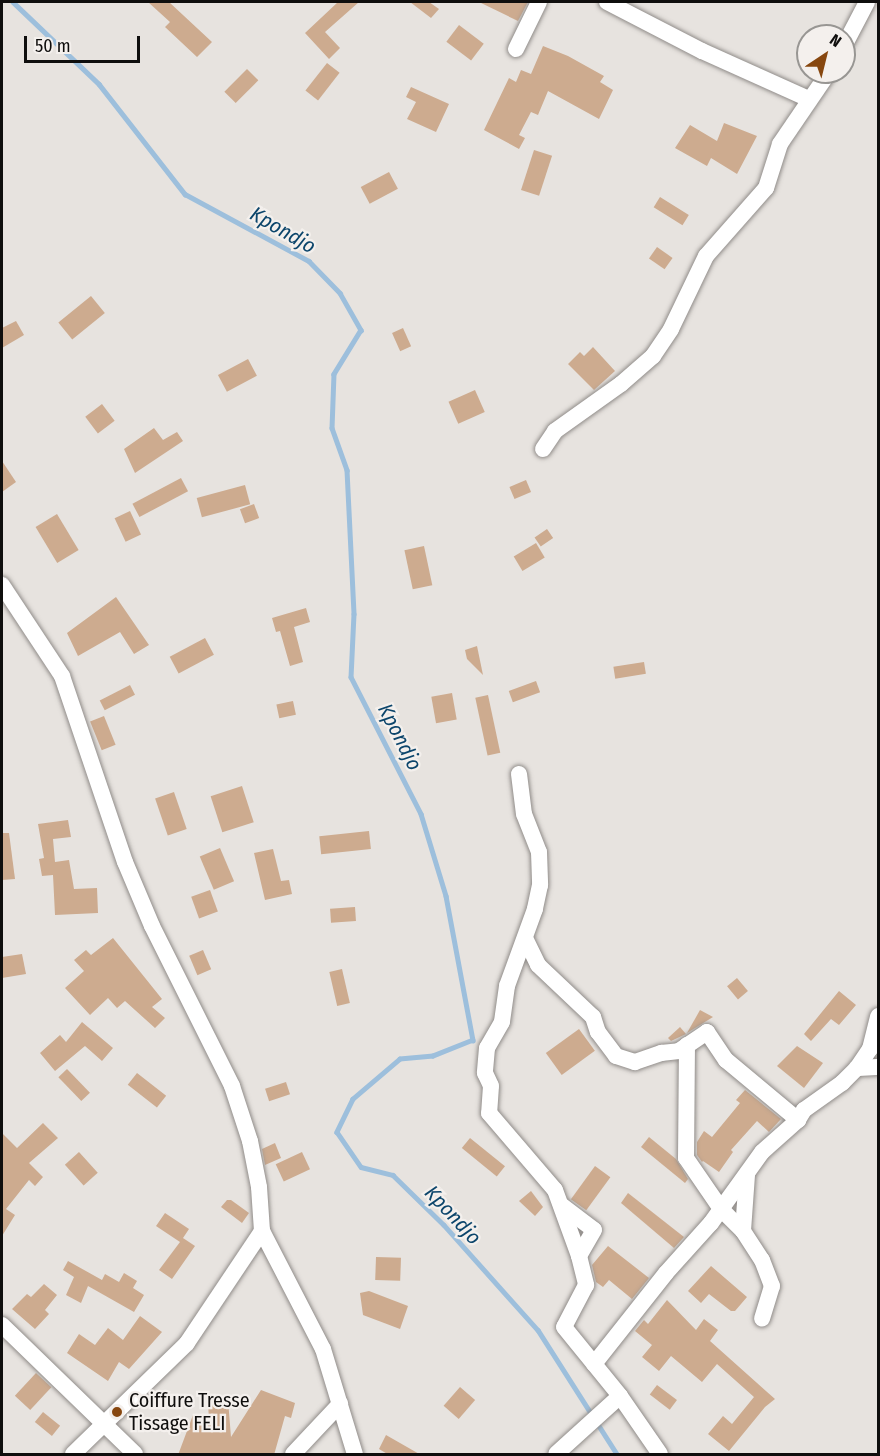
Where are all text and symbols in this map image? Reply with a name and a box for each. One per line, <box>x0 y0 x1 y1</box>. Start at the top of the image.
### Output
scale bar <box>27 24 142 62</box>
north arrow <box>796 24 856 84</box>
text: N <box>826 30 845 51</box>
text: 50 m <box>35 35 71 57</box>
water label: Kpondjo <box>246 201 320 259</box>
water label: Kpondjo <box>372 699 428 775</box>
water label: Kpondjo <box>419 1180 487 1250</box>
place label: Coiffure Tresse Tissage FELI <box>129 1388 250 1435</box>
marker: Coiffure Tresse Tissage FELI <box>110 1405 124 1419</box>

